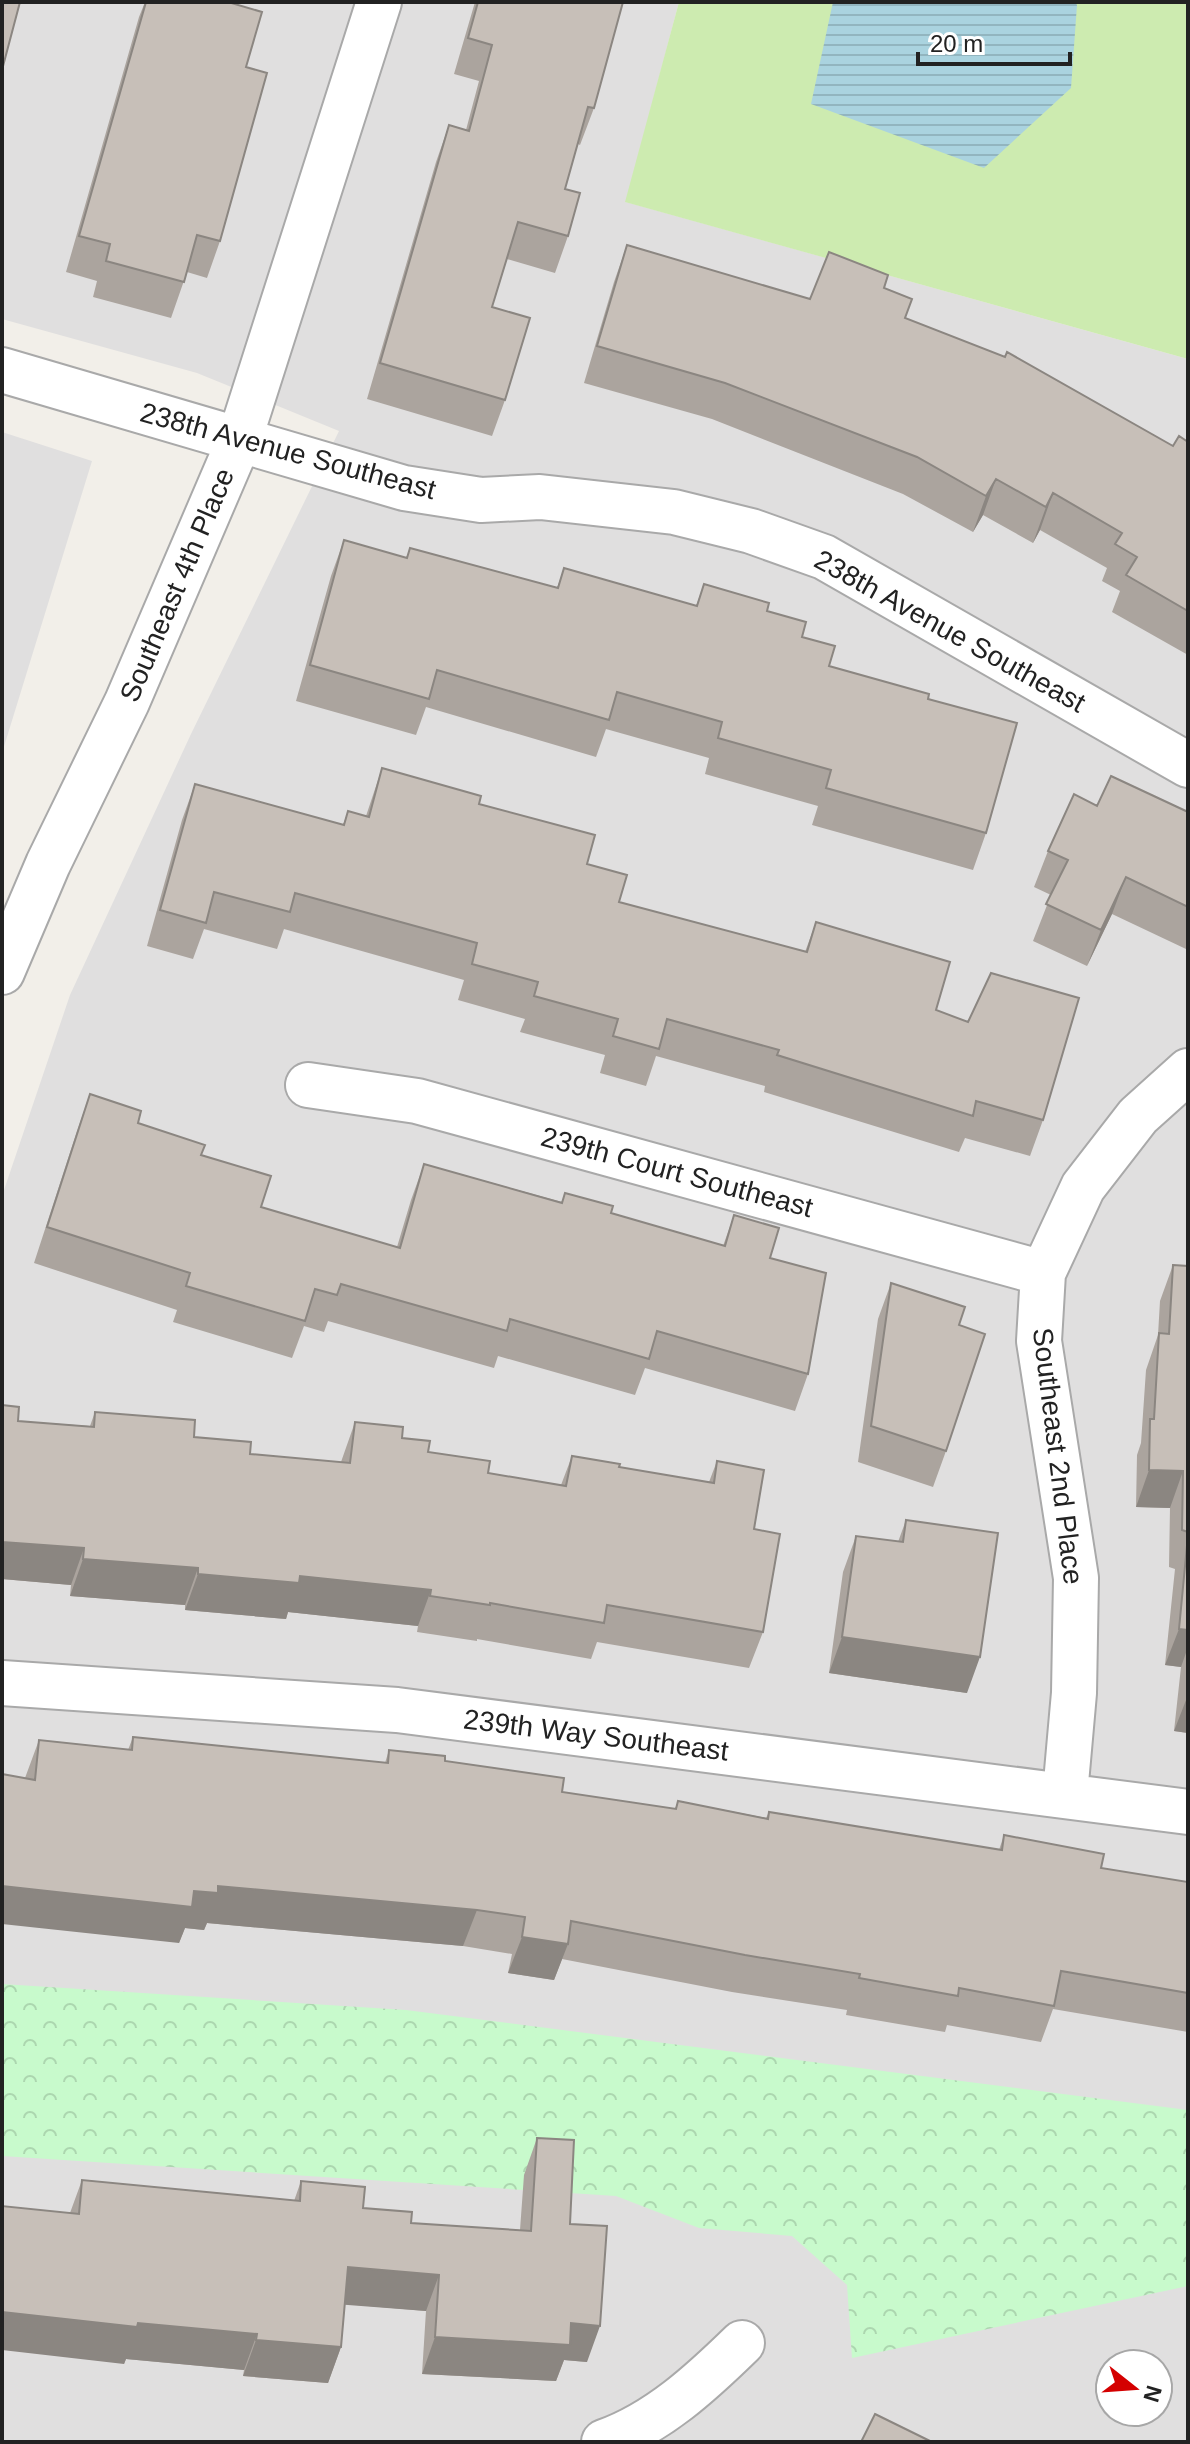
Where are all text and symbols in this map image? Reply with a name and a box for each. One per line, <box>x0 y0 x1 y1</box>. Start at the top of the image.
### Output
scale bar <box>918 16 1070 66</box>
text: 20 m <box>930 30 983 57</box>
street label: 238th Avenue Southeast <box>137 397 439 505</box>
street label: Southeast 4th Place <box>114 464 240 706</box>
street label: 238th Avenue Southeast <box>809 544 1091 719</box>
street label: 239th Court Southeast <box>538 1121 817 1223</box>
street label: Southeast 2nd Place <box>1027 1326 1089 1586</box>
street label: 239th Way Southeast <box>462 1703 730 1767</box>
north arrow <box>1094 2348 1174 2428</box>
text: N <box>1138 2382 1167 2405</box>

